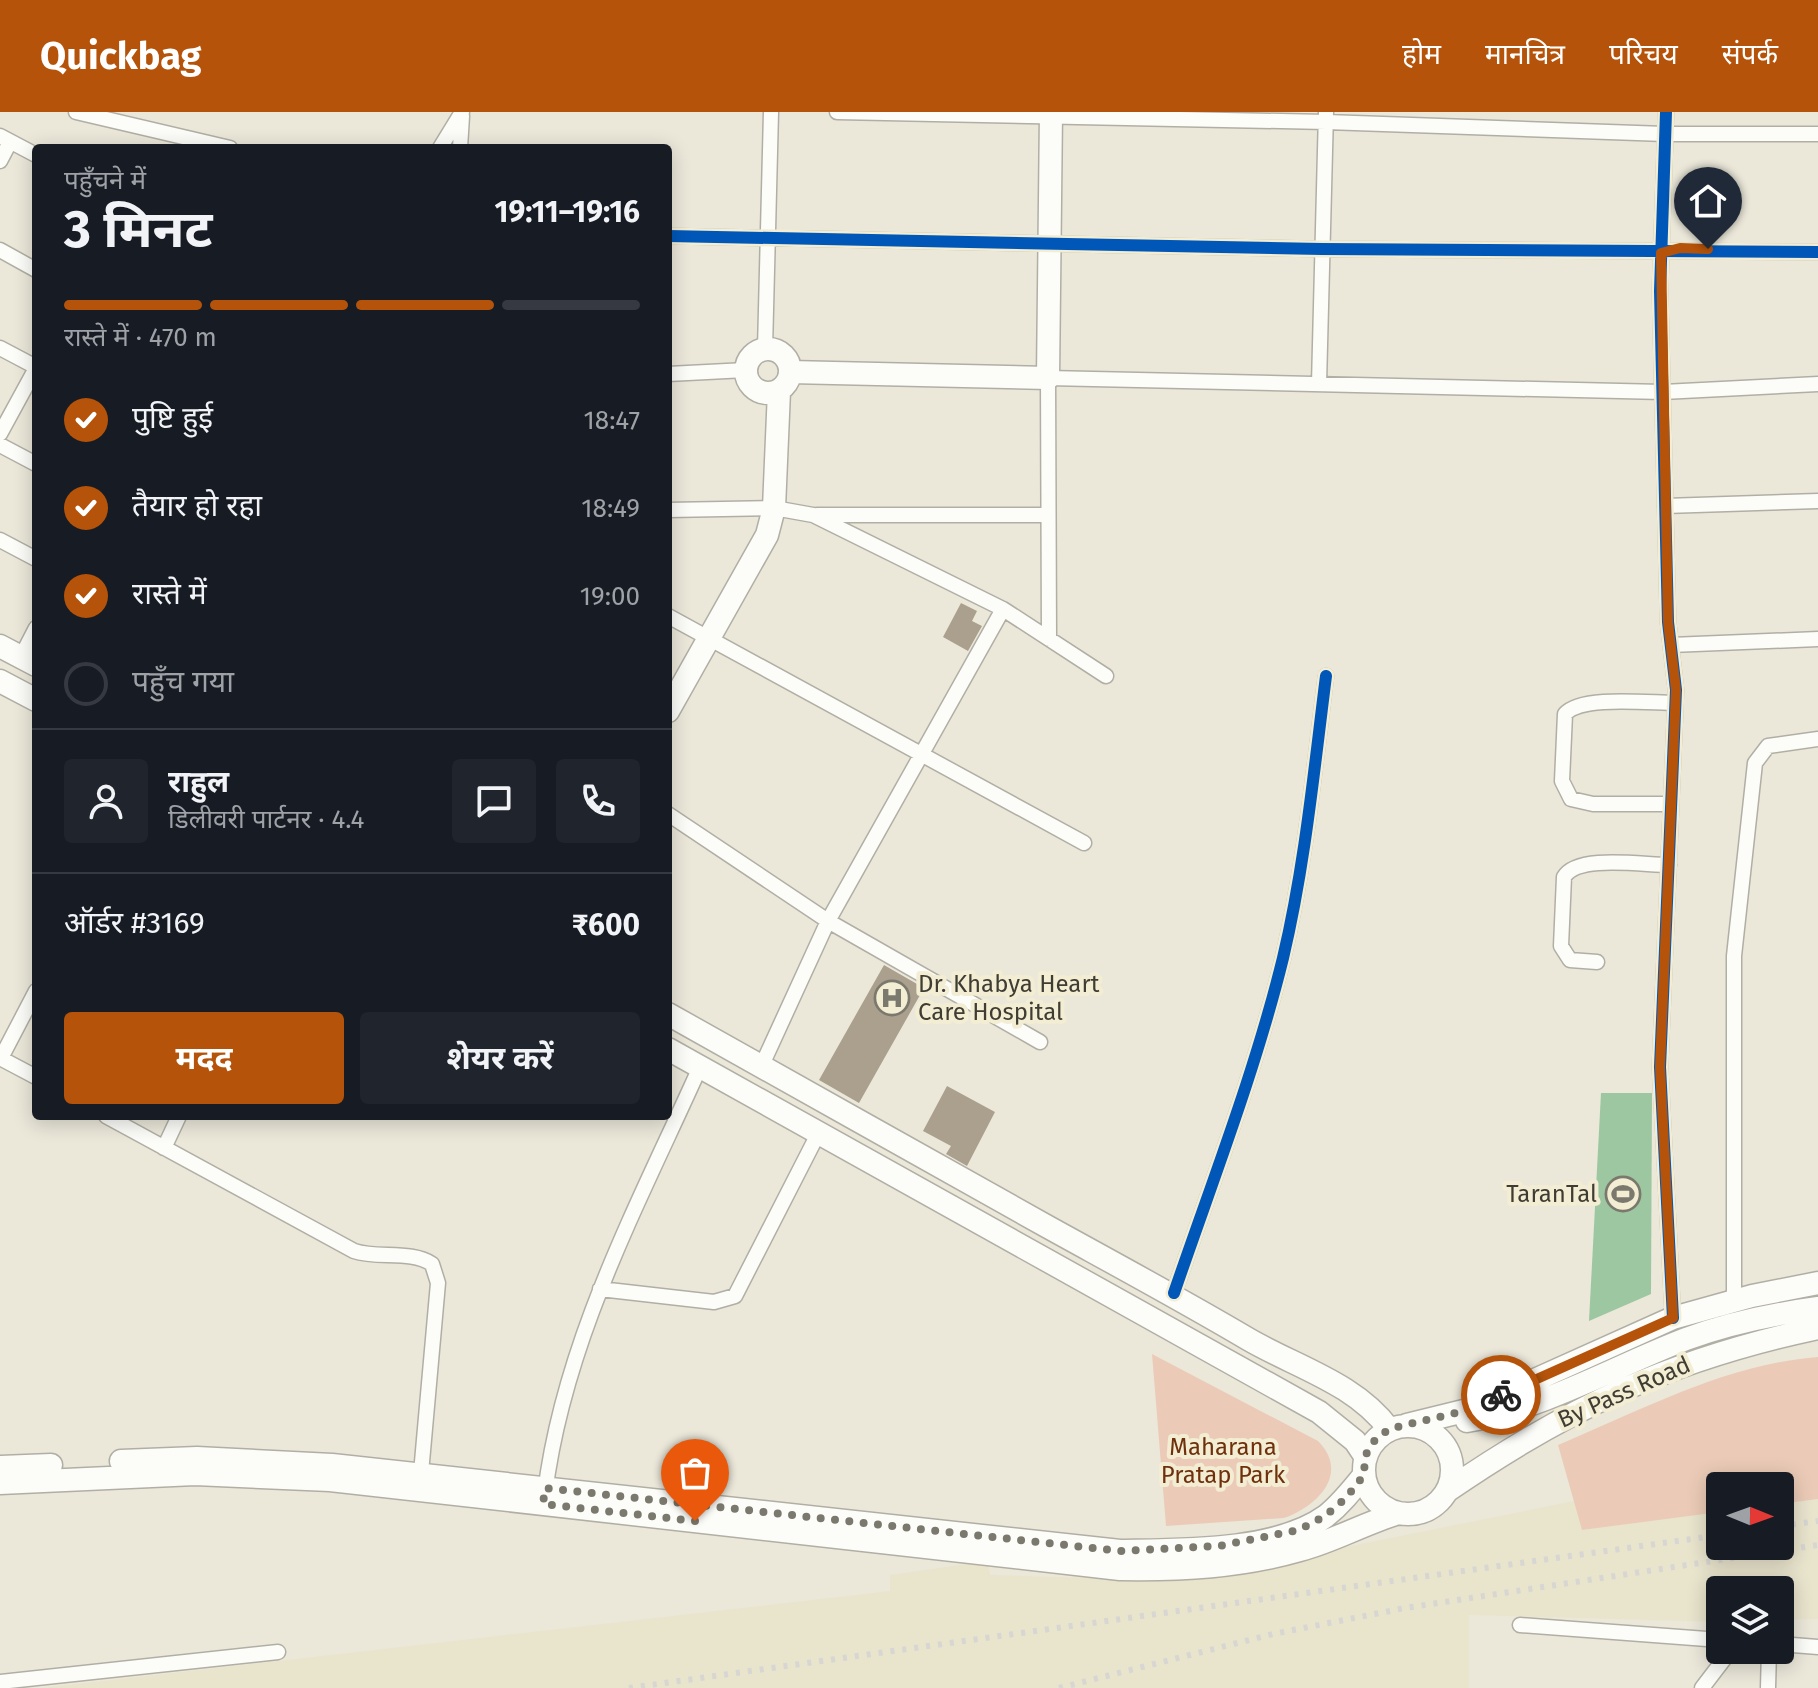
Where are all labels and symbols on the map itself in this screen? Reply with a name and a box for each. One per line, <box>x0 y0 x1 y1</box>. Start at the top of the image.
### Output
pin <box>1674 167 1742 249</box>
place label: Dr. Khabya Heart Care Hospital <box>918 970 1100 1026</box>
hospital icon: Dr. Khabya Heart Care Hospital <box>873 979 911 1017</box>
sports icon: TaranTal <box>1604 1175 1642 1213</box>
place label: TaranTal <box>1506 1180 1597 1208</box>
street label: By Pass Road <box>1553 1350 1695 1434</box>
courier <box>1461 1355 1541 1435</box>
park label: Maharana Pratap Park <box>1161 1433 1286 1489</box>
pin <box>661 1439 729 1521</box>
north arrow <box>1706 1472 1794 1560</box>

